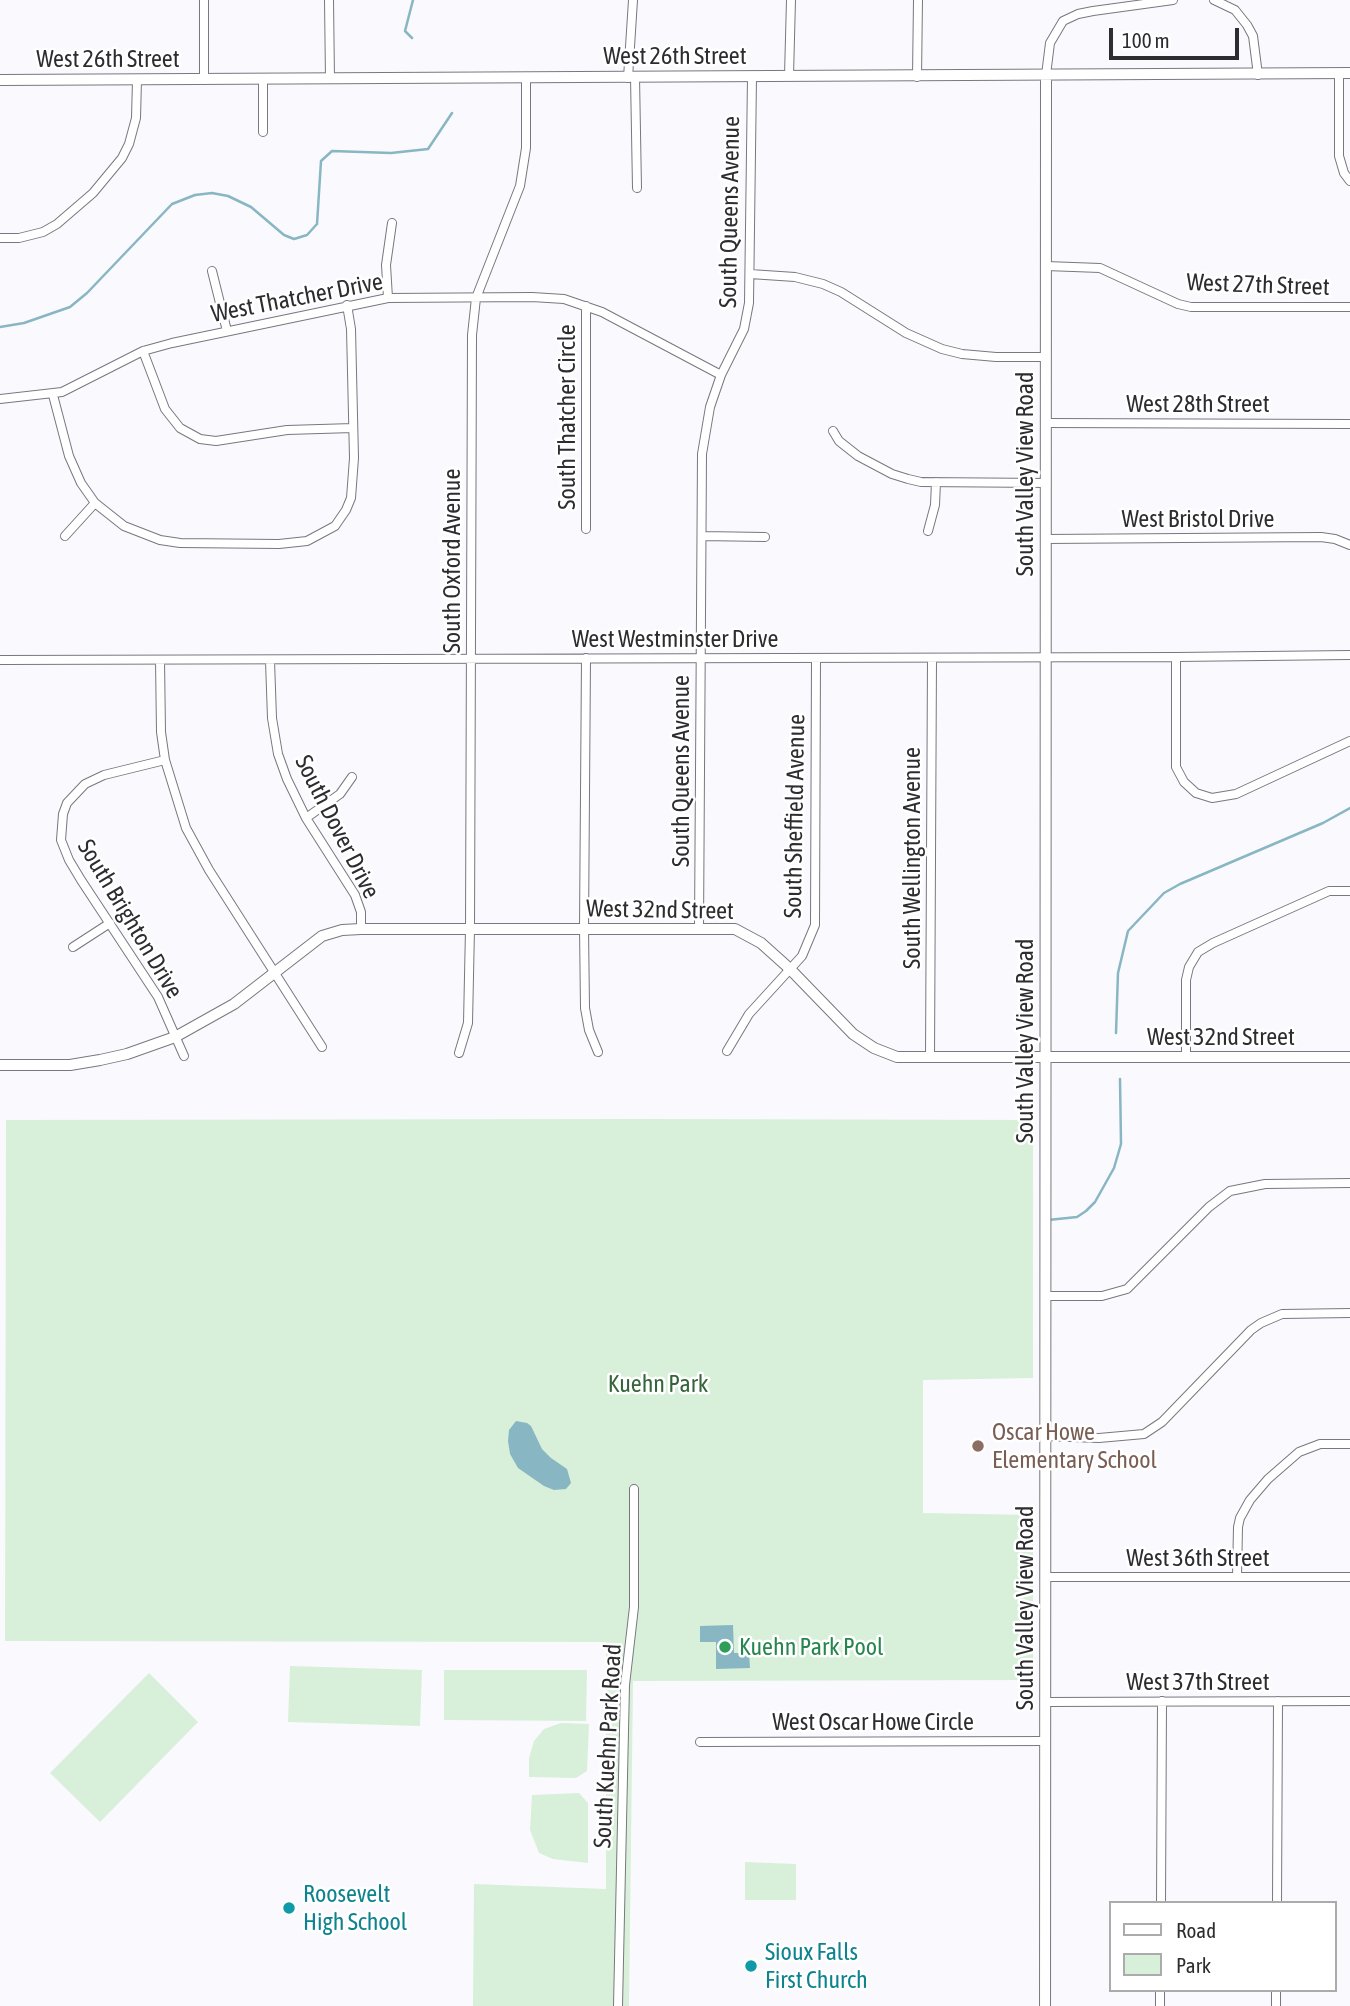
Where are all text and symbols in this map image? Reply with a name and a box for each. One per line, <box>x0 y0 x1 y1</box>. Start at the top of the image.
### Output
scale bar <box>1112 14 1242 58</box>
text: 100 m <box>1122 28 1170 52</box>
street label: West 26th Street <box>603 42 747 70</box>
street label: West 26th Street <box>36 45 180 73</box>
street label: South Queens Avenue <box>714 116 746 308</box>
street label: West Thatcher Drive <box>209 267 385 329</box>
street label: West 27th Street <box>1186 268 1330 302</box>
street label: South Thatcher Circle <box>553 324 581 510</box>
street label: South Valley View Road <box>1011 372 1039 576</box>
street label: West 28th Street <box>1126 390 1270 418</box>
street label: South Oxford Avenue <box>438 469 466 653</box>
street label: West Bristol Drive <box>1122 505 1274 533</box>
street label: West Westminster Drive <box>572 625 778 653</box>
street label: South Queens Avenue <box>667 675 695 867</box>
street label: South Sheffield Avenue <box>779 714 811 918</box>
street label: South Wellington Avenue <box>898 747 926 969</box>
street label: South Dover Drive <box>289 751 385 903</box>
street label: South Brighton Drive <box>71 834 189 1004</box>
street label: West 32nd Street <box>586 894 734 926</box>
street label: South Valley View Road <box>1011 939 1039 1143</box>
street label: West 32nd Street <box>1147 1023 1295 1051</box>
park label: Kuehn Park <box>608 1370 708 1398</box>
place label: Oscar Howe Elementary School <box>992 1418 1157 1474</box>
marker: Oscar Howe Elementary School <box>970 1438 986 1454</box>
street label: South Valley View Road <box>1011 1506 1039 1710</box>
street label: West 36th Street <box>1126 1544 1270 1572</box>
place label: Kuehn Park Pool <box>739 1633 883 1661</box>
marker: Kuehn Park Pool <box>717 1639 733 1655</box>
street label: South Kuehn Park Road <box>588 1643 628 1849</box>
street label: West 37th Street <box>1126 1668 1270 1696</box>
street label: West Oscar Howe Circle <box>772 1708 974 1736</box>
place label: Roosevelt High School <box>303 1880 407 1936</box>
marker: Roosevelt High School <box>281 1900 297 1916</box>
legend <box>1108 1901 1336 1992</box>
text: Road <box>1176 1918 1216 1942</box>
place label: Sioux Falls First Church <box>765 1938 868 1994</box>
text: Park <box>1176 1953 1211 1977</box>
marker: Sioux Falls First Church <box>743 1958 759 1974</box>

